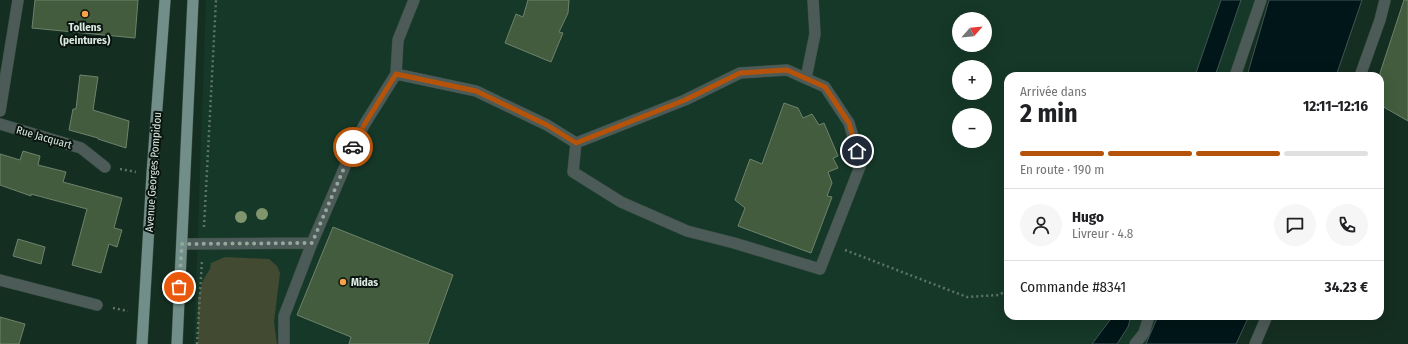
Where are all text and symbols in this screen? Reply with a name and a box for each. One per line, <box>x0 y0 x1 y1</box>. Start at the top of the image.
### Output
marker: Tollens (peintures) <box>80 9 90 19</box>
north arrow <box>952 12 992 52</box>
map controls <box>952 12 992 148</box>
place label: Tollens (peintures) <box>60 21 111 47</box>
button: + <box>952 60 992 100</box>
text: Arrivée dans <box>1020 84 1087 99</box>
text: 12:11–12:16 <box>1303 97 1368 115</box>
text: 2 min <box>1020 98 1078 129</box>
button: − <box>952 108 992 148</box>
street label: Avenue Georges Pompidou <box>143 112 164 232</box>
street label: Rue Jacquart <box>15 123 73 152</box>
courier <box>333 127 373 167</box>
pin <box>840 134 874 168</box>
icon: car <box>342 136 364 158</box>
icon: home <box>846 140 868 162</box>
text: En route · 190 m <box>1020 162 1104 177</box>
button: person <box>1020 204 1062 246</box>
button: chat <box>1274 204 1316 246</box>
button: phone <box>1326 204 1368 246</box>
text: Hugo <box>1072 208 1104 226</box>
text: Livreur · 4.8 <box>1072 226 1133 241</box>
pin <box>162 270 196 304</box>
icon: bag <box>168 276 190 298</box>
place label: Midas <box>351 276 378 289</box>
marker: Midas <box>338 277 348 287</box>
text: Commande #8341 <box>1020 278 1126 296</box>
text: 34.23 € <box>1325 278 1368 296</box>

